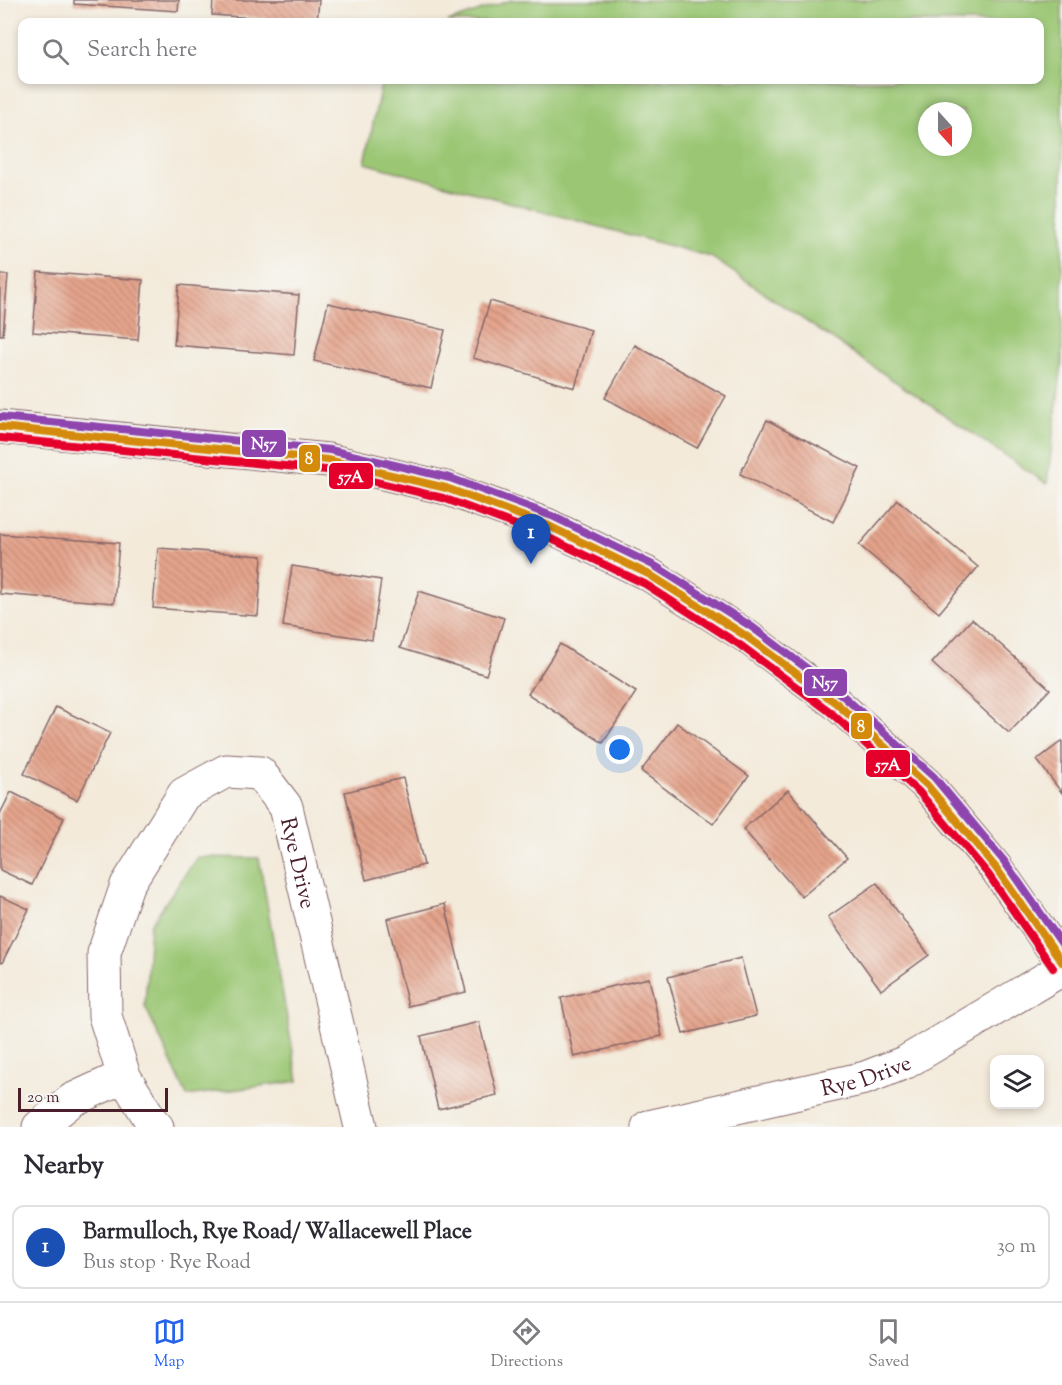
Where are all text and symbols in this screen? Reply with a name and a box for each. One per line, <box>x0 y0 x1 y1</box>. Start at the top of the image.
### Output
search box <box>18 18 1044 84</box>
icon: search <box>39 35 72 68</box>
text: Search here <box>87 35 197 67</box>
north arrow <box>918 102 972 156</box>
line badge: N57 <box>241 429 287 458</box>
text: N57 <box>251 434 278 457</box>
line badge: 8 <box>298 444 321 473</box>
text: 8 <box>305 449 313 472</box>
line badge: 57A <box>328 462 374 490</box>
text: 57A <box>336 467 364 490</box>
pin: 1 <box>512 514 550 564</box>
line badge: N57 <box>803 668 848 697</box>
text: N57 <box>812 673 839 696</box>
line badge: 8 <box>850 712 873 740</box>
text: 8 <box>857 717 865 740</box>
your location <box>605 735 634 764</box>
line badge: 57A <box>865 749 911 778</box>
text: 57A <box>873 755 901 778</box>
street label: Rye Drive <box>270 814 322 912</box>
street label: Rye Drive <box>818 1048 917 1106</box>
map controls <box>990 1055 1044 1109</box>
button: layers <box>990 1055 1044 1109</box>
scale bar <box>18 1085 168 1112</box>
text: 20 m <box>27 1087 60 1110</box>
text: Nearby <box>24 1148 104 1185</box>
text: Barmulloch, Rye Road/ Wallacewell Place <box>83 1217 472 1249</box>
text: 1 <box>42 1233 49 1262</box>
text: 30 m <box>997 1233 1036 1262</box>
text: Bus stop · Rye Road <box>83 1249 251 1278</box>
tab: Map <box>153 1315 186 1374</box>
tab: Directions <box>491 1315 563 1374</box>
tab: Saved <box>868 1315 909 1374</box>

